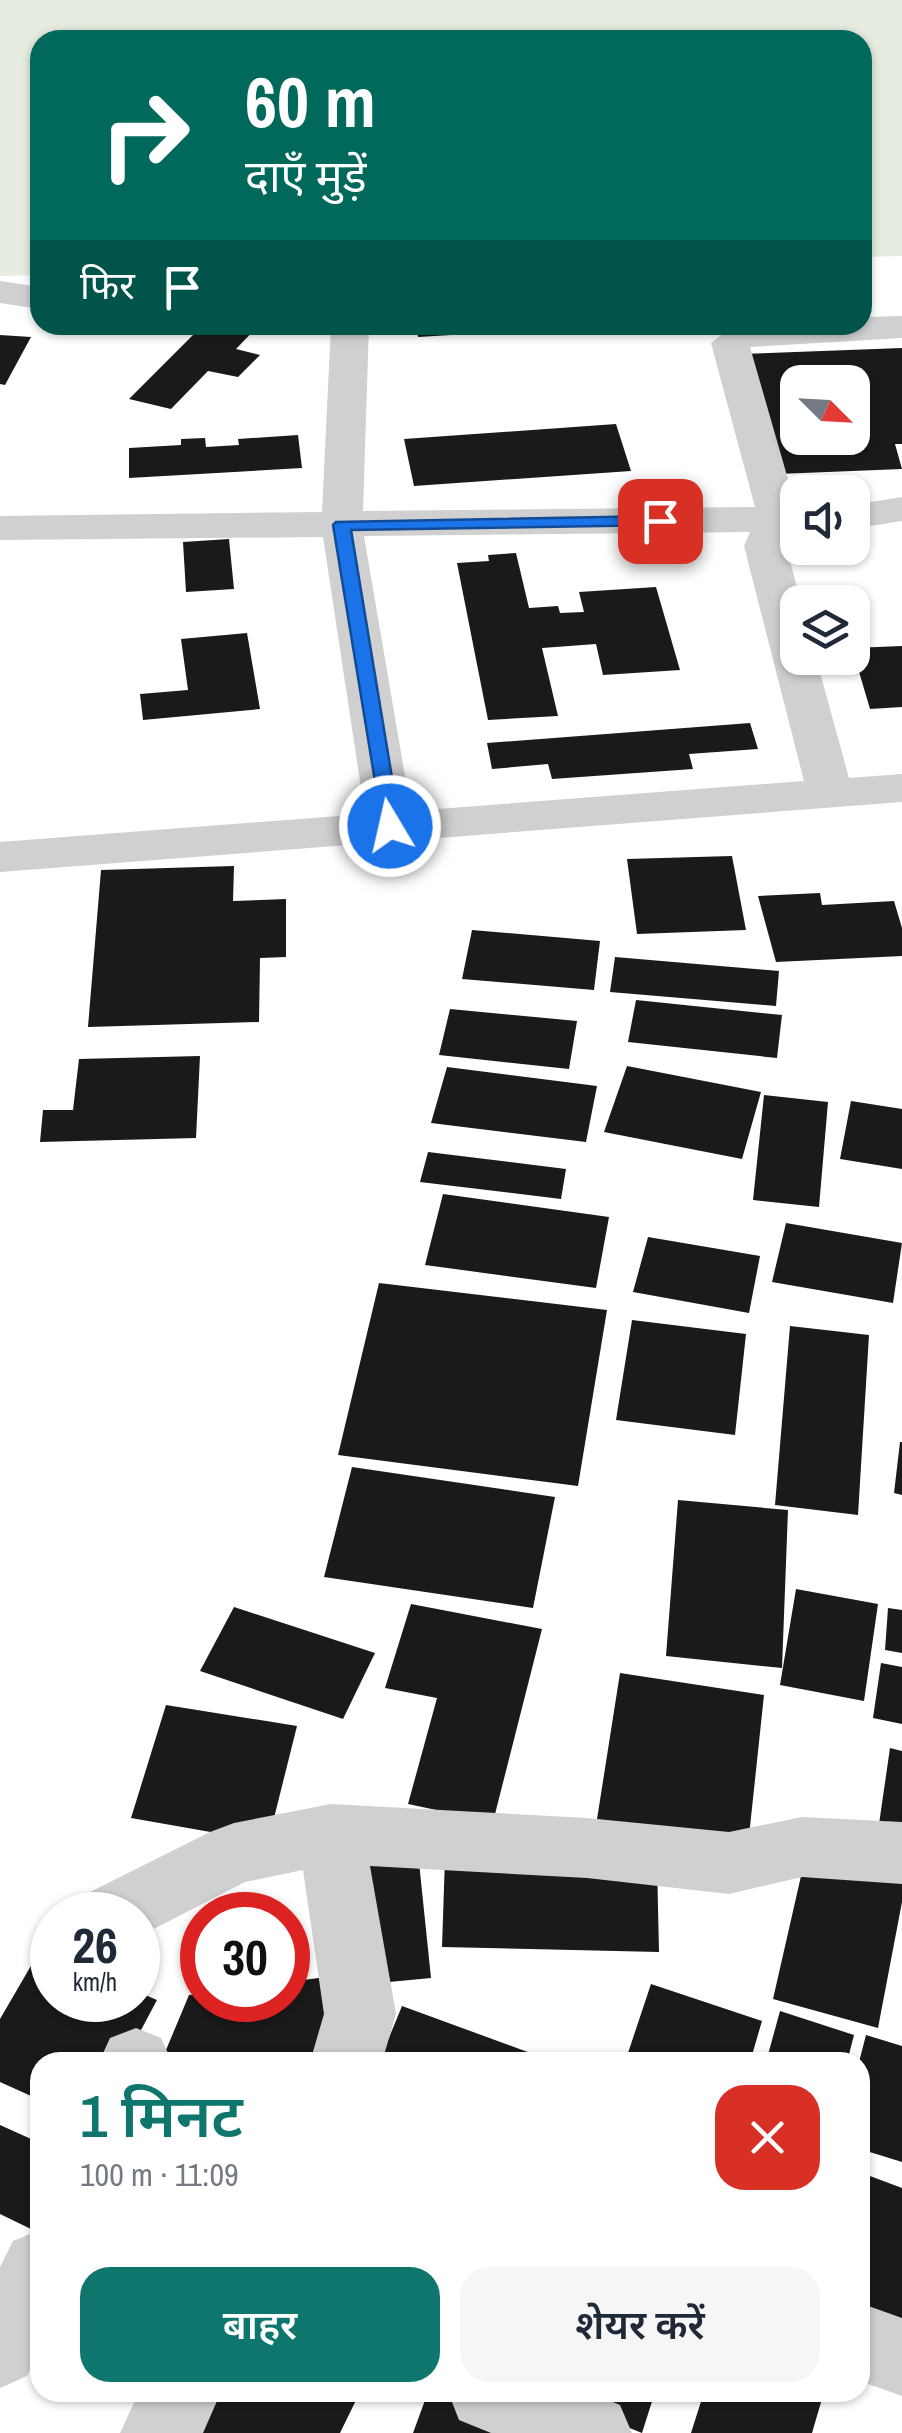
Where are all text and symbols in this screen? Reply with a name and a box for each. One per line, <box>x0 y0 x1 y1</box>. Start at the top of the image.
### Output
text: 60 m <box>245 55 376 149</box>
icon: right <box>80 70 210 200</box>
text: दाएँ मुड़ें <box>245 145 367 206</box>
text: फिर <box>80 260 135 311</box>
icon: arrive <box>155 260 210 315</box>
north arrow <box>780 365 870 455</box>
map controls <box>780 365 870 675</box>
button: sound <box>780 475 870 565</box>
pin <box>618 479 703 564</box>
icon: arrive <box>633 494 688 549</box>
button: layers <box>780 585 870 675</box>
position arrow <box>338 774 442 878</box>
speed limit sign: 30 <box>180 1892 310 2022</box>
text: 26 <box>72 1911 118 1979</box>
text: km/h <box>73 1965 117 1999</box>
text: 1 मिनट <box>80 2075 243 2156</box>
button: close <box>715 2085 820 2190</box>
text: 100 m · 11:09 <box>80 2153 239 2196</box>
button: बाहर <box>80 2267 440 2382</box>
button: शेयर करें <box>460 2267 820 2382</box>

